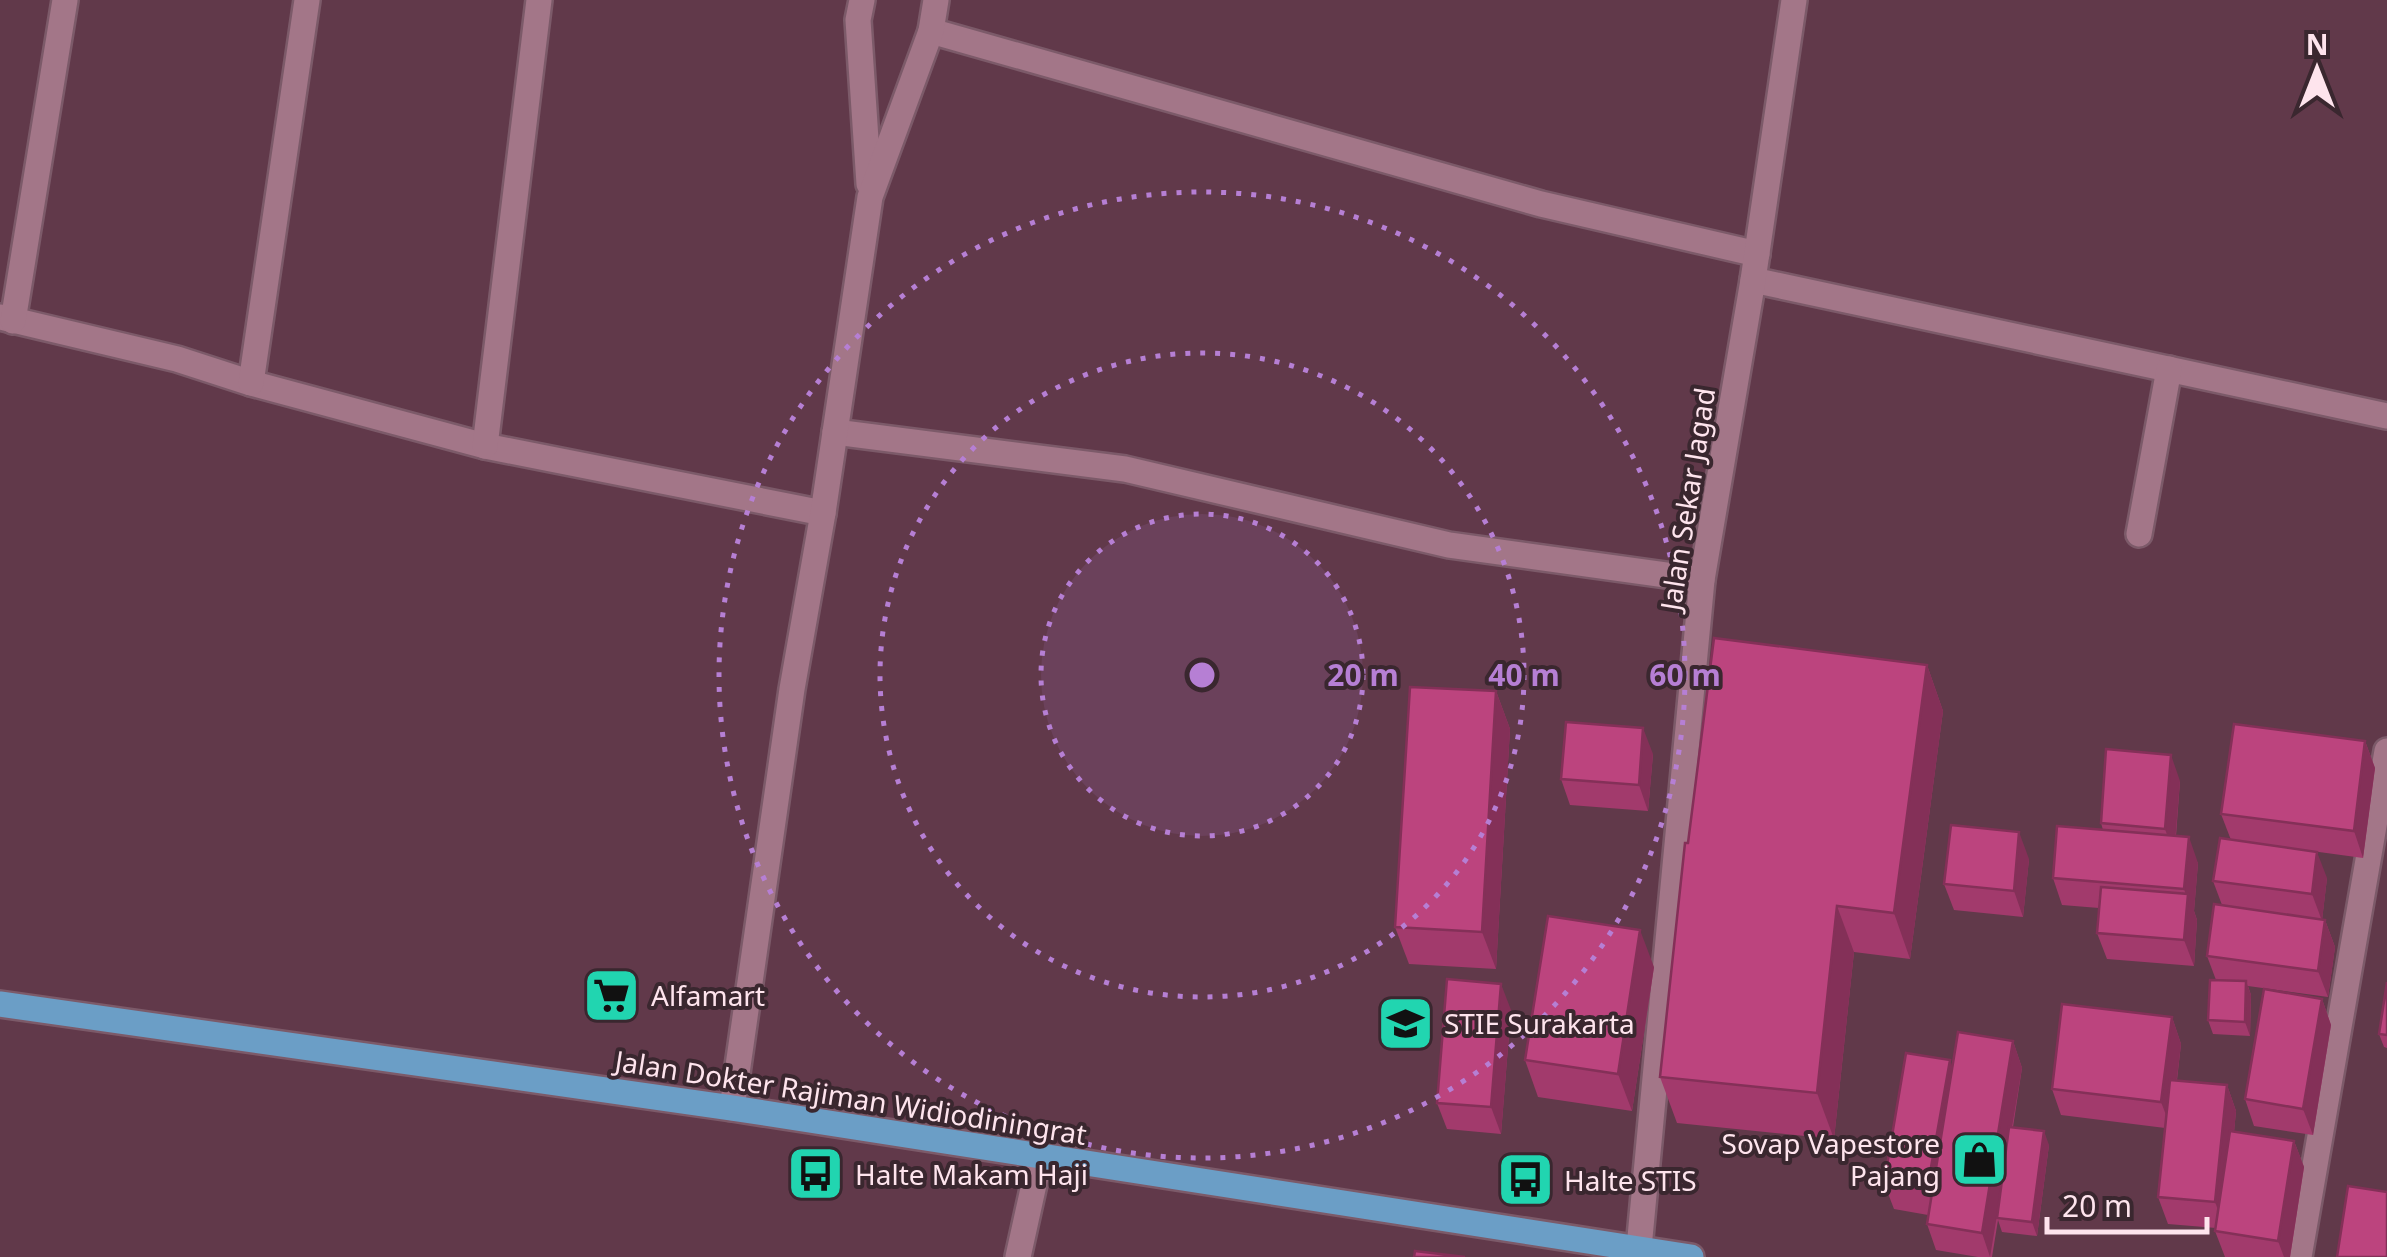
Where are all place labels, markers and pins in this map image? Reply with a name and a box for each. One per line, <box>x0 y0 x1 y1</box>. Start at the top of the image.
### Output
centre of rings <box>1184 657 1220 693</box>
supermarket icon: Alfamart <box>582 965 642 1025</box>
place label: Alfamart <box>651 976 765 1014</box>
school or university icon: STIE Surakarta <box>1375 993 1435 1053</box>
place label: STIE Surakarta <box>1444 1004 1635 1042</box>
place label: Sovap Vapestore Pajang <box>1722 1124 1940 1194</box>
shop icon: Sovap Vapestore Pajang <box>1949 1129 2009 1189</box>
bus stop icon: Halte Makam Haji <box>786 1144 846 1204</box>
bus stop icon: Halte STIS <box>1495 1150 1555 1210</box>
place label: Halte Makam Haji <box>855 1155 1088 1193</box>
place label: Halte STIS <box>1564 1161 1697 1199</box>

